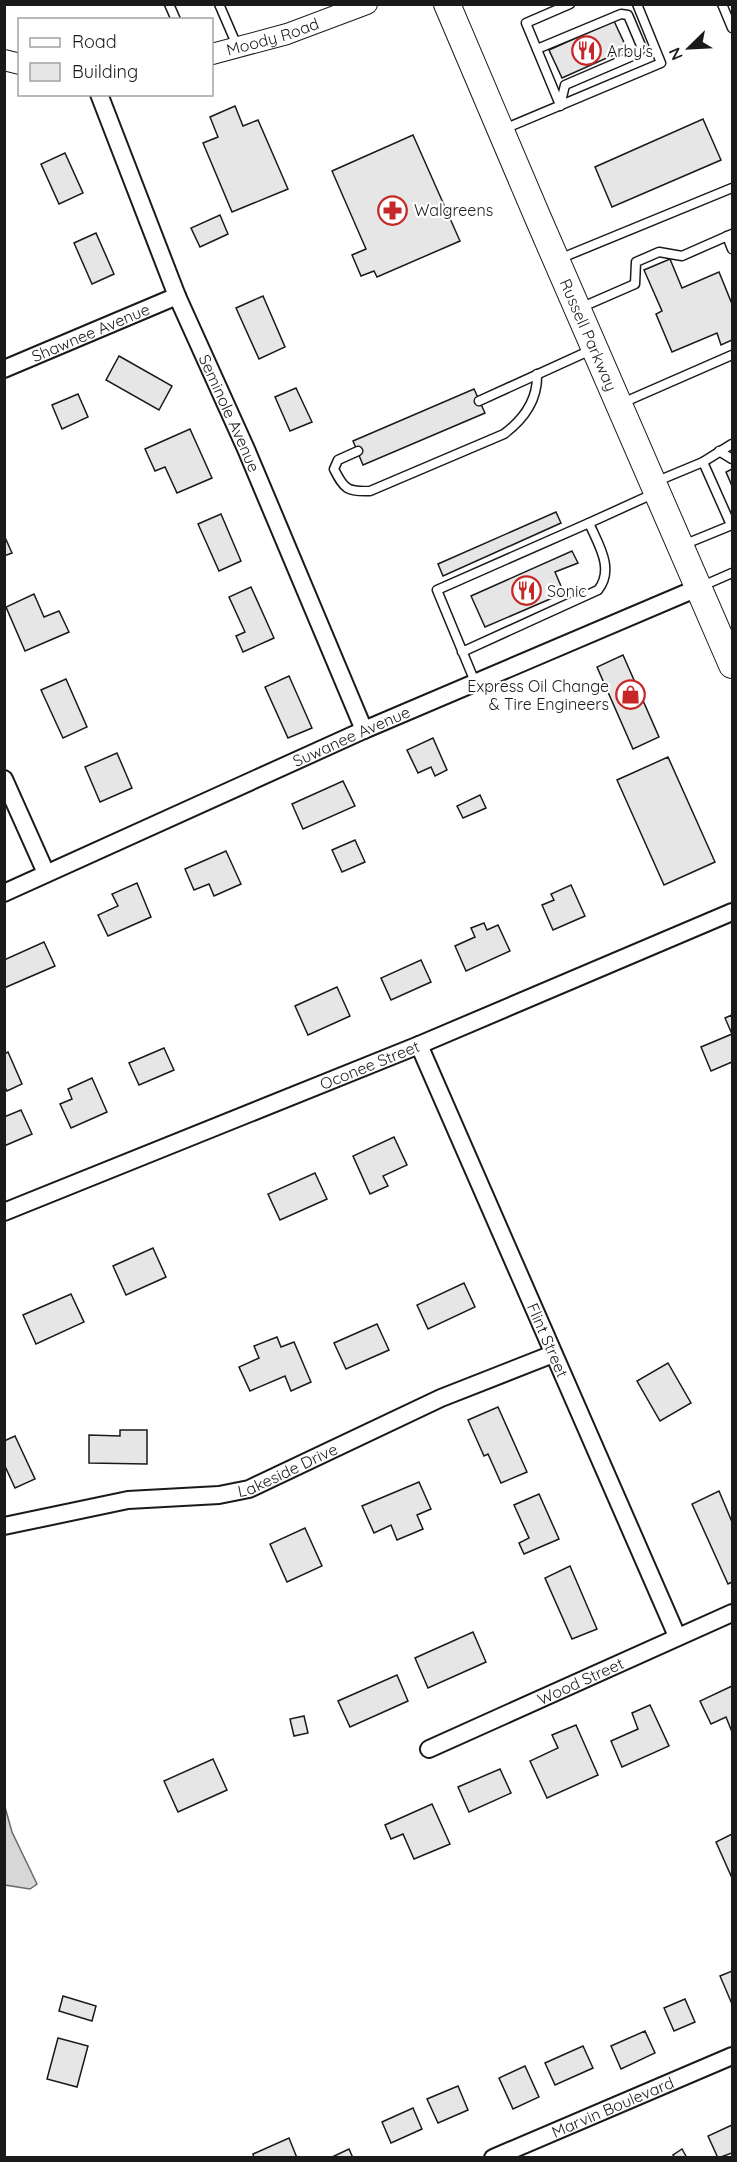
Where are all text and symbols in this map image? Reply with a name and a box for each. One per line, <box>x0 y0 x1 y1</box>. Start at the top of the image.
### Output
street label: Moody Road <box>224 13 322 60</box>
legend <box>18 18 213 96</box>
north arrow <box>659 18 719 78</box>
text: Road <box>72 30 117 53</box>
restaurant icon: Arby's <box>570 35 602 67</box>
place label: Arby's <box>607 41 653 61</box>
text: N <box>664 45 687 64</box>
text: Building <box>72 60 138 83</box>
pharmacy icon: Walgreens <box>377 194 409 226</box>
place label: Walgreens <box>414 200 493 220</box>
street label: Russell Parkway <box>556 276 622 394</box>
street label: Shawnee Avenue <box>29 299 153 366</box>
street label: Seminole Avenue <box>195 351 265 475</box>
restaurant icon: Sonic <box>510 575 542 607</box>
place label: Sonic <box>547 581 587 601</box>
place label: Express Oil Change & Tire Engineers <box>467 676 609 714</box>
shop icon: Express Oil Change & Tire Engineers <box>614 679 646 711</box>
street label: Suwanee Avenue <box>289 702 413 771</box>
street label: Oconee Street <box>317 1036 422 1094</box>
street label: Flint Street <box>523 1300 573 1380</box>
street label: Lakeside Drive <box>236 1439 341 1501</box>
street label: Wood Street <box>534 1653 627 1709</box>
street label: Marvin Boulevard <box>548 2072 677 2142</box>

